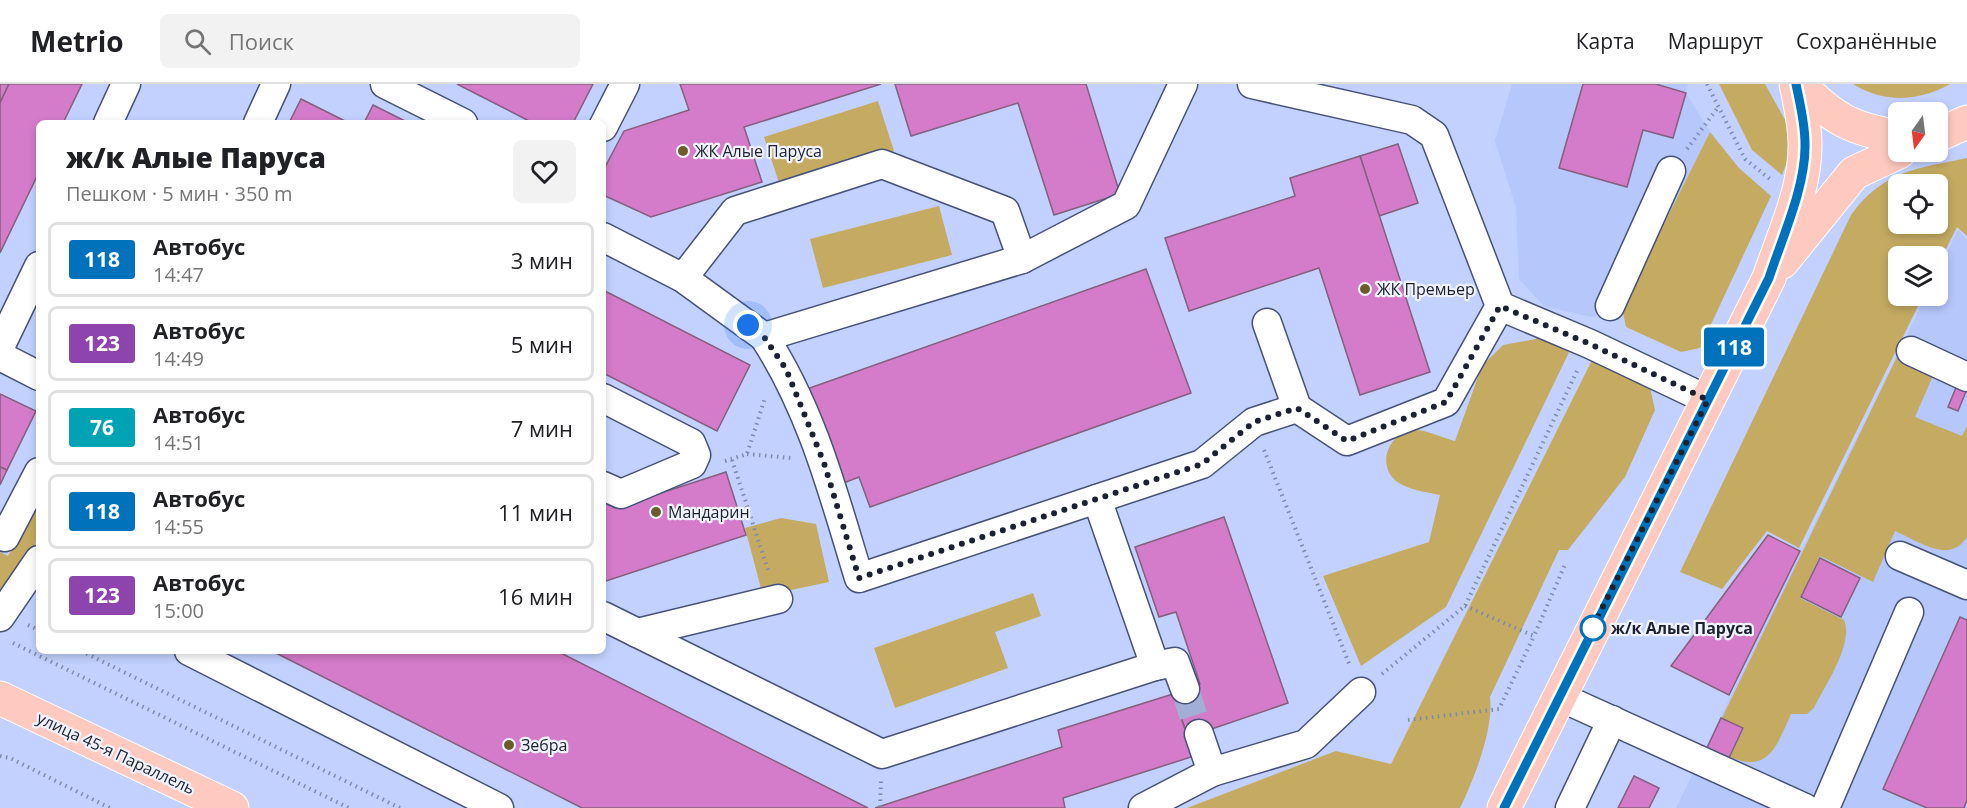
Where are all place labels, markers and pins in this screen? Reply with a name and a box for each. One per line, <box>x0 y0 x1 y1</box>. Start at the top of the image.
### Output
place label: ЖК Алые Паруса <box>695 140 822 162</box>
marker: ЖК Алые Паруса <box>676 144 690 158</box>
place label: ЖК Премьер <box>1377 278 1475 300</box>
marker: ЖК Премьер <box>1358 282 1372 296</box>
place label: Мандарин <box>668 501 750 523</box>
marker: Мандарин <box>649 505 663 519</box>
marker: ж/к Алые Паруса <box>1580 615 1606 641</box>
place label: ж/к Алые Паруса <box>1611 617 1753 639</box>
place label: Зебра <box>521 734 568 756</box>
marker: Зебра <box>502 738 516 752</box>

